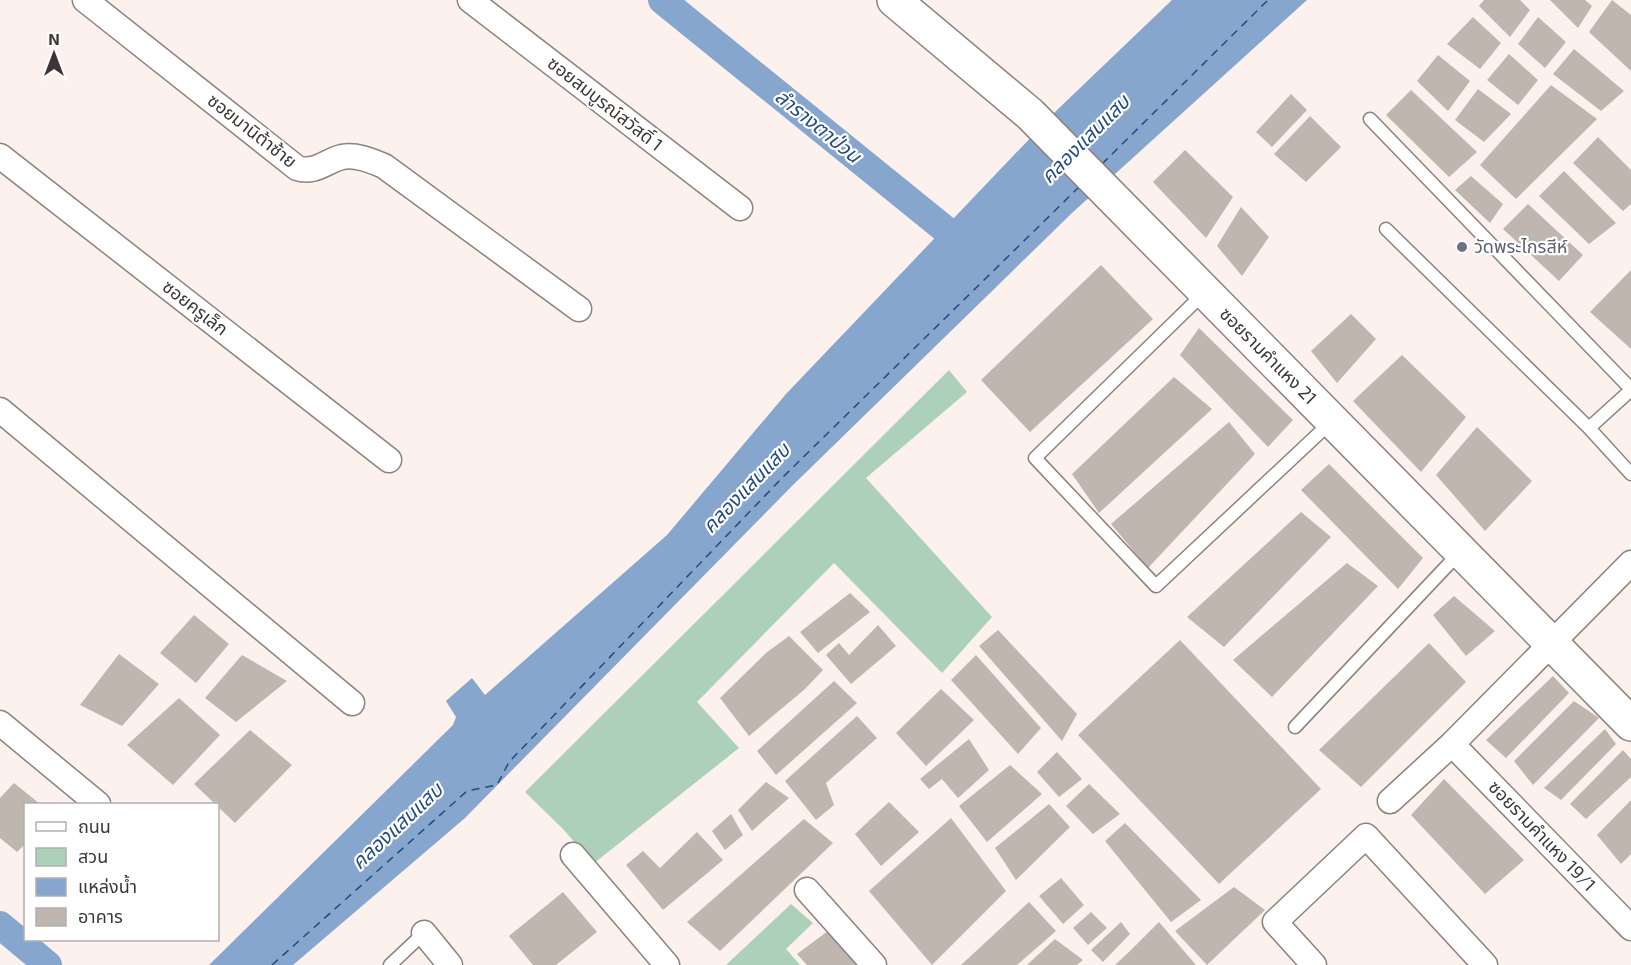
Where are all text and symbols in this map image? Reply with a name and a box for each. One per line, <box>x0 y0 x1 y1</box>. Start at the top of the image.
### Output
north arrow <box>24 24 84 84</box>
text: N <box>48 29 60 48</box>
street label: ซอยสมบูรณ์สวัสดิ์ 1 <box>542 51 668 157</box>
water label: ลำรางตาป่วน <box>771 83 868 168</box>
water label: คลองแสนแสบ <box>1035 88 1135 188</box>
street label: ซอยมานิต้าซ้าย <box>204 89 302 172</box>
place label: วัดพระไกรสีห์ <box>1474 235 1568 257</box>
marker: วัดพระไกรสีห์ <box>1455 240 1469 254</box>
street label: ซอยครูเล็ก <box>157 275 233 341</box>
street label: ซอยรามคำแหง 21 <box>1216 302 1322 408</box>
water label: คลองแสนแสบ <box>697 436 795 537</box>
water label: คลองแสนแสบ <box>346 776 448 873</box>
street label: ซอยรามคำแหง 19/1 <box>1484 776 1601 895</box>
legend <box>24 803 219 941</box>
text: ถนน <box>78 815 111 837</box>
text: สวน <box>78 845 108 867</box>
text: แหล่งน้ำ <box>78 874 137 897</box>
text: อาคาร <box>78 905 123 927</box>

